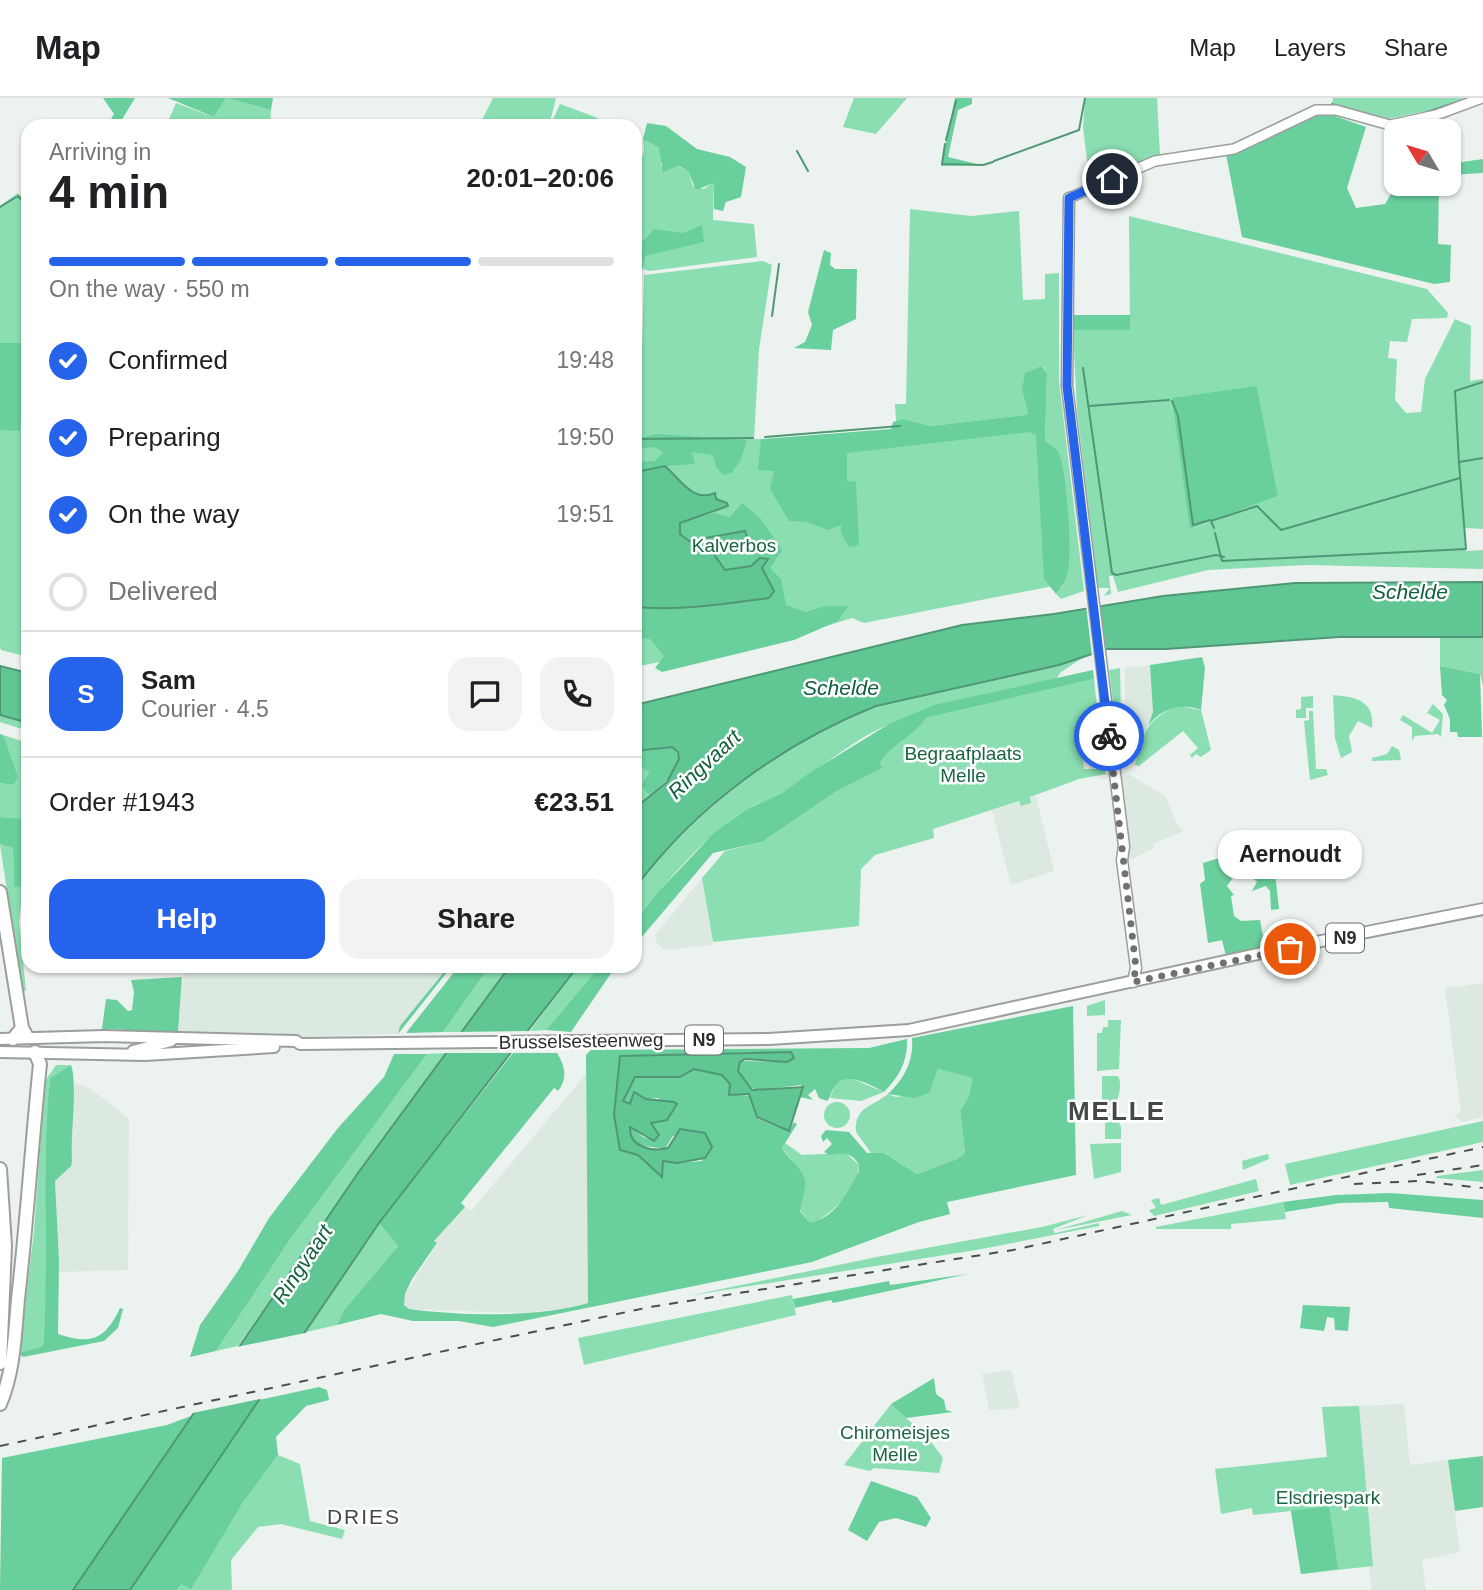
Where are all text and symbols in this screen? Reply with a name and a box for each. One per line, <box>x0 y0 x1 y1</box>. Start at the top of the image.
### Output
text: Map <box>35 29 101 66</box>
text: Map <box>1189 34 1236 61</box>
text: Layers <box>1274 34 1346 61</box>
text: Share <box>1384 34 1448 61</box>
north arrow <box>1384 119 1461 196</box>
map controls <box>1384 119 1461 196</box>
text: Arriving in <box>49 139 151 165</box>
pin <box>1082 149 1142 209</box>
icon: home <box>1093 160 1131 198</box>
text: 20:01–20:06 <box>467 163 614 193</box>
text: 4 min <box>49 166 169 218</box>
text: On the way · 550 m <box>49 276 250 302</box>
icon: check <box>49 342 87 380</box>
text: Confirmed <box>108 345 228 375</box>
text: 19:48 <box>556 347 614 373</box>
icon: check <box>49 419 87 457</box>
text: Preparing <box>108 422 221 452</box>
text: 19:50 <box>556 424 614 450</box>
icon: check <box>49 496 87 534</box>
text: On the way <box>108 499 240 529</box>
text: 19:51 <box>556 501 614 527</box>
park label: Kalverbos <box>692 535 776 556</box>
text: Delivered <box>108 576 218 606</box>
water label: Schelde <box>1372 580 1448 603</box>
button: chat <box>448 657 522 731</box>
button: phone <box>540 657 614 731</box>
text: Sam <box>141 665 196 695</box>
water label: Schelde <box>803 676 879 699</box>
text: S <box>77 679 95 709</box>
text: Courier · 4.5 <box>141 696 269 722</box>
courier <box>1074 701 1144 771</box>
icon: bike <box>1090 717 1128 755</box>
water label: Ringvaart <box>663 724 746 803</box>
park label: Begraafplaats Melle <box>904 743 1022 786</box>
text: Order #1943 <box>49 787 195 817</box>
text: €23.51 <box>534 787 614 817</box>
callout: Aernoudt <box>1218 830 1362 879</box>
text: Aernoudt <box>1239 841 1341 867</box>
button: Help <box>49 879 325 959</box>
button: Share <box>339 879 614 959</box>
pin <box>1260 919 1320 979</box>
road number: N9 <box>1326 924 1364 952</box>
icon: bag <box>1271 930 1309 968</box>
road number: N9 <box>685 1026 723 1055</box>
street label: Brusselsesteenweg <box>498 1029 664 1053</box>
district label: MELLE <box>1068 1096 1166 1126</box>
water label: Ringvaart <box>267 1219 337 1308</box>
park label: Chiromeisjes Melle <box>840 1422 950 1465</box>
park label: Elsdriespark <box>1276 1487 1381 1508</box>
district label: DRIES <box>327 1505 401 1528</box>

